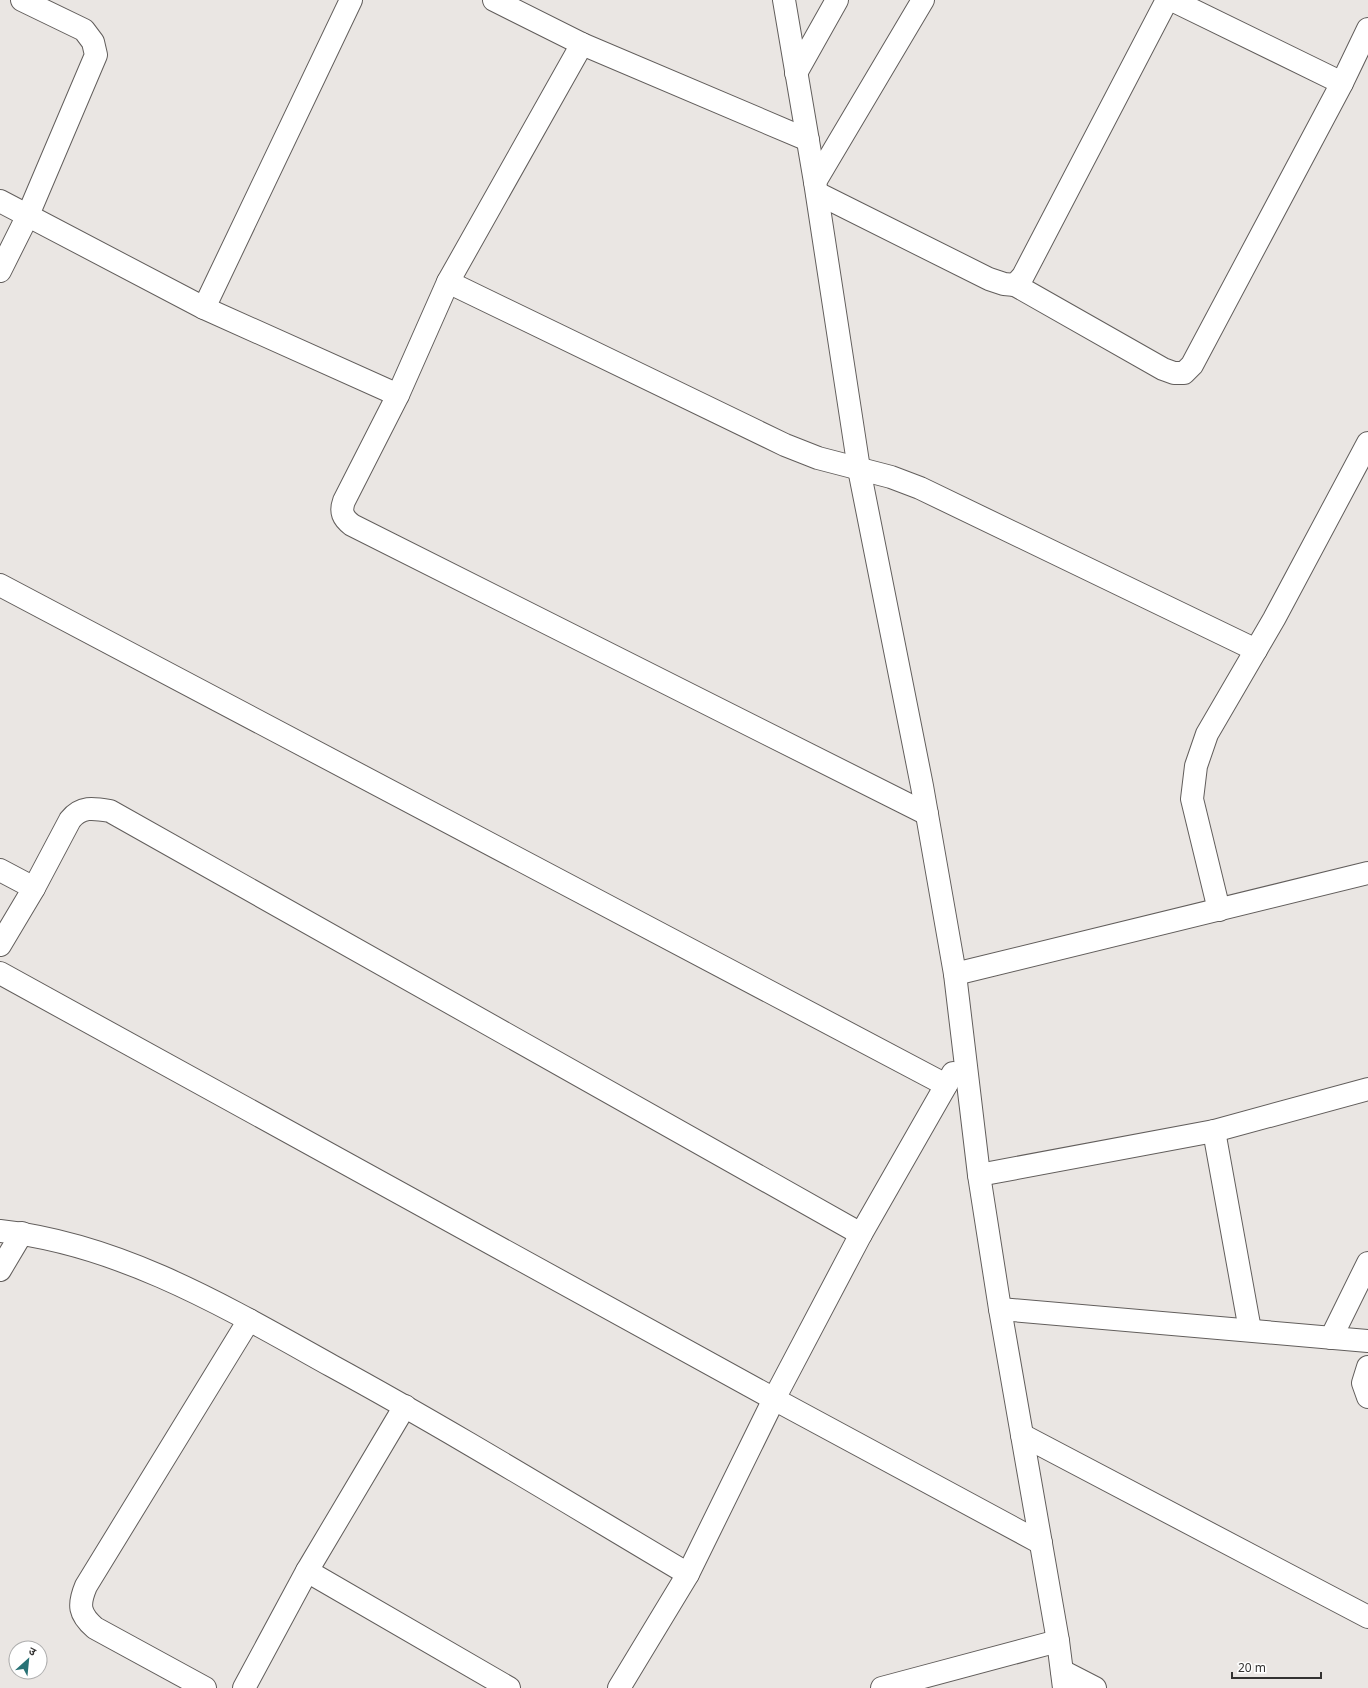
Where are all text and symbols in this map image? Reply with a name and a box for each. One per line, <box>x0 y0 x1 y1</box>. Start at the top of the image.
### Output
north arrow <box>8 1640 48 1680</box>
text: उ <box>26 1643 40 1659</box>
scale bar <box>1232 1654 1321 1680</box>
text: 20 m <box>1238 1659 1266 1676</box>

